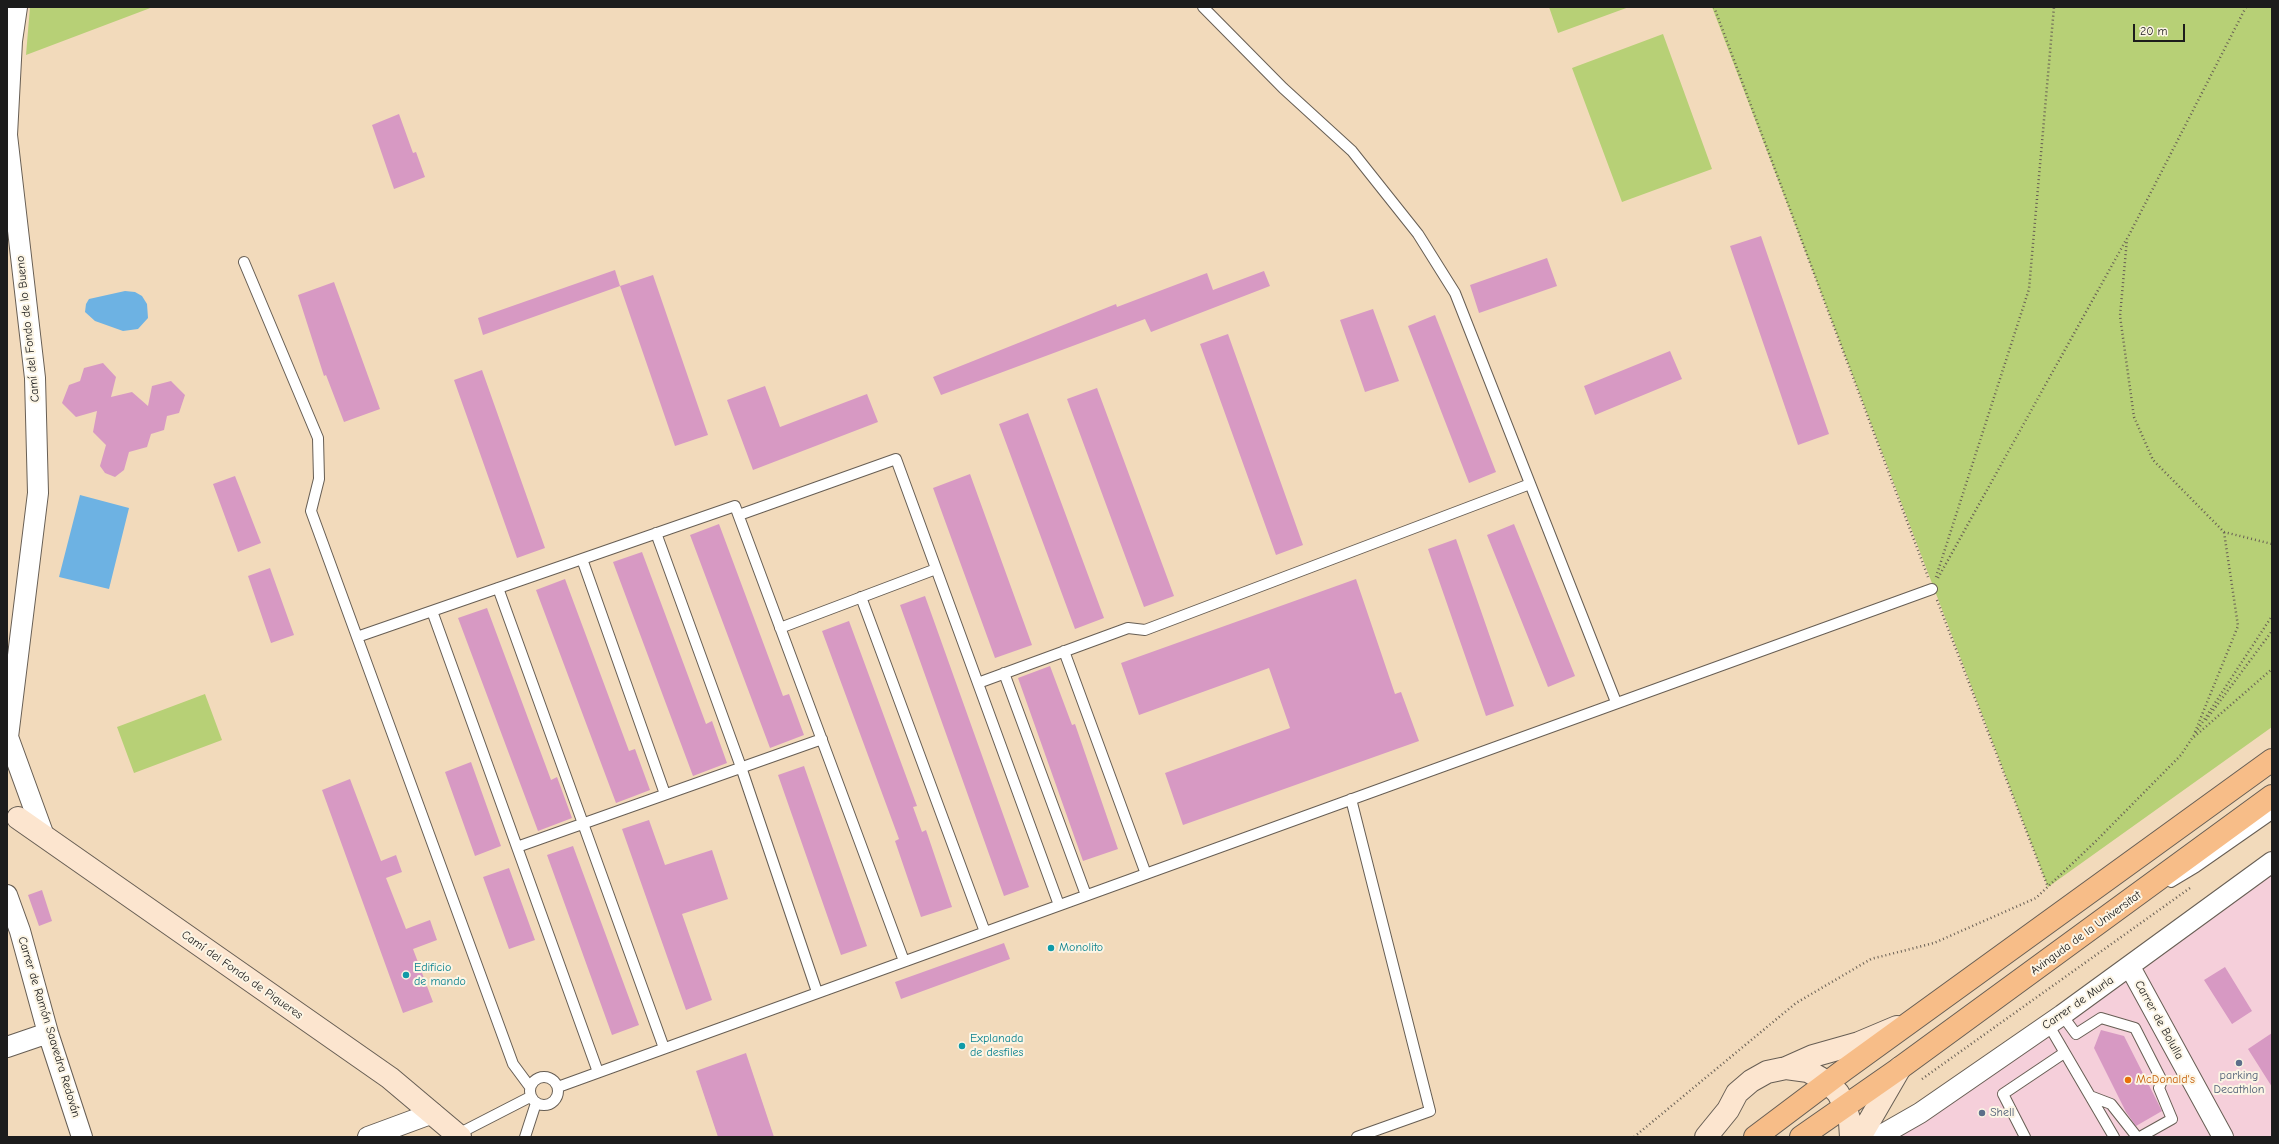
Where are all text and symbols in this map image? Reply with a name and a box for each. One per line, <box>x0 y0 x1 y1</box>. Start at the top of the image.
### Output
scale bar <box>2135 16 2187 42</box>
text: 20 m <box>2140 24 2168 38</box>
street label: Camí del Fondo de lo Bueno <box>13 255 43 403</box>
street label: Avinguda de la Universitat <box>2028 888 2144 978</box>
street label: Camí del Fondo de Piqueres <box>179 928 305 1022</box>
street label: Carrer de Ramón Saavedra Redován <box>15 935 83 1119</box>
place label: Monolito <box>1059 941 1103 955</box>
marker: Monolito <box>1046 943 1056 953</box>
place label: Edificio de mando <box>414 961 466 989</box>
marker: Edificio de mando <box>401 970 411 980</box>
street label: Carrer de Murla <box>2040 973 2116 1033</box>
street label: Carrer de Bolulla <box>2131 978 2187 1062</box>
place label: Explanada de desfiles <box>970 1032 1024 1060</box>
marker: Explanada de desfiles <box>957 1041 967 1051</box>
marker: parking Decathlon <box>2234 1058 2244 1068</box>
place label: parking Decathlon <box>2213 1069 2265 1097</box>
place label: McDonald's <box>2136 1073 2195 1087</box>
marker: McDonald's <box>2123 1075 2133 1085</box>
place label: Shell <box>1990 1106 2014 1120</box>
marker: Shell <box>1977 1108 1987 1118</box>

